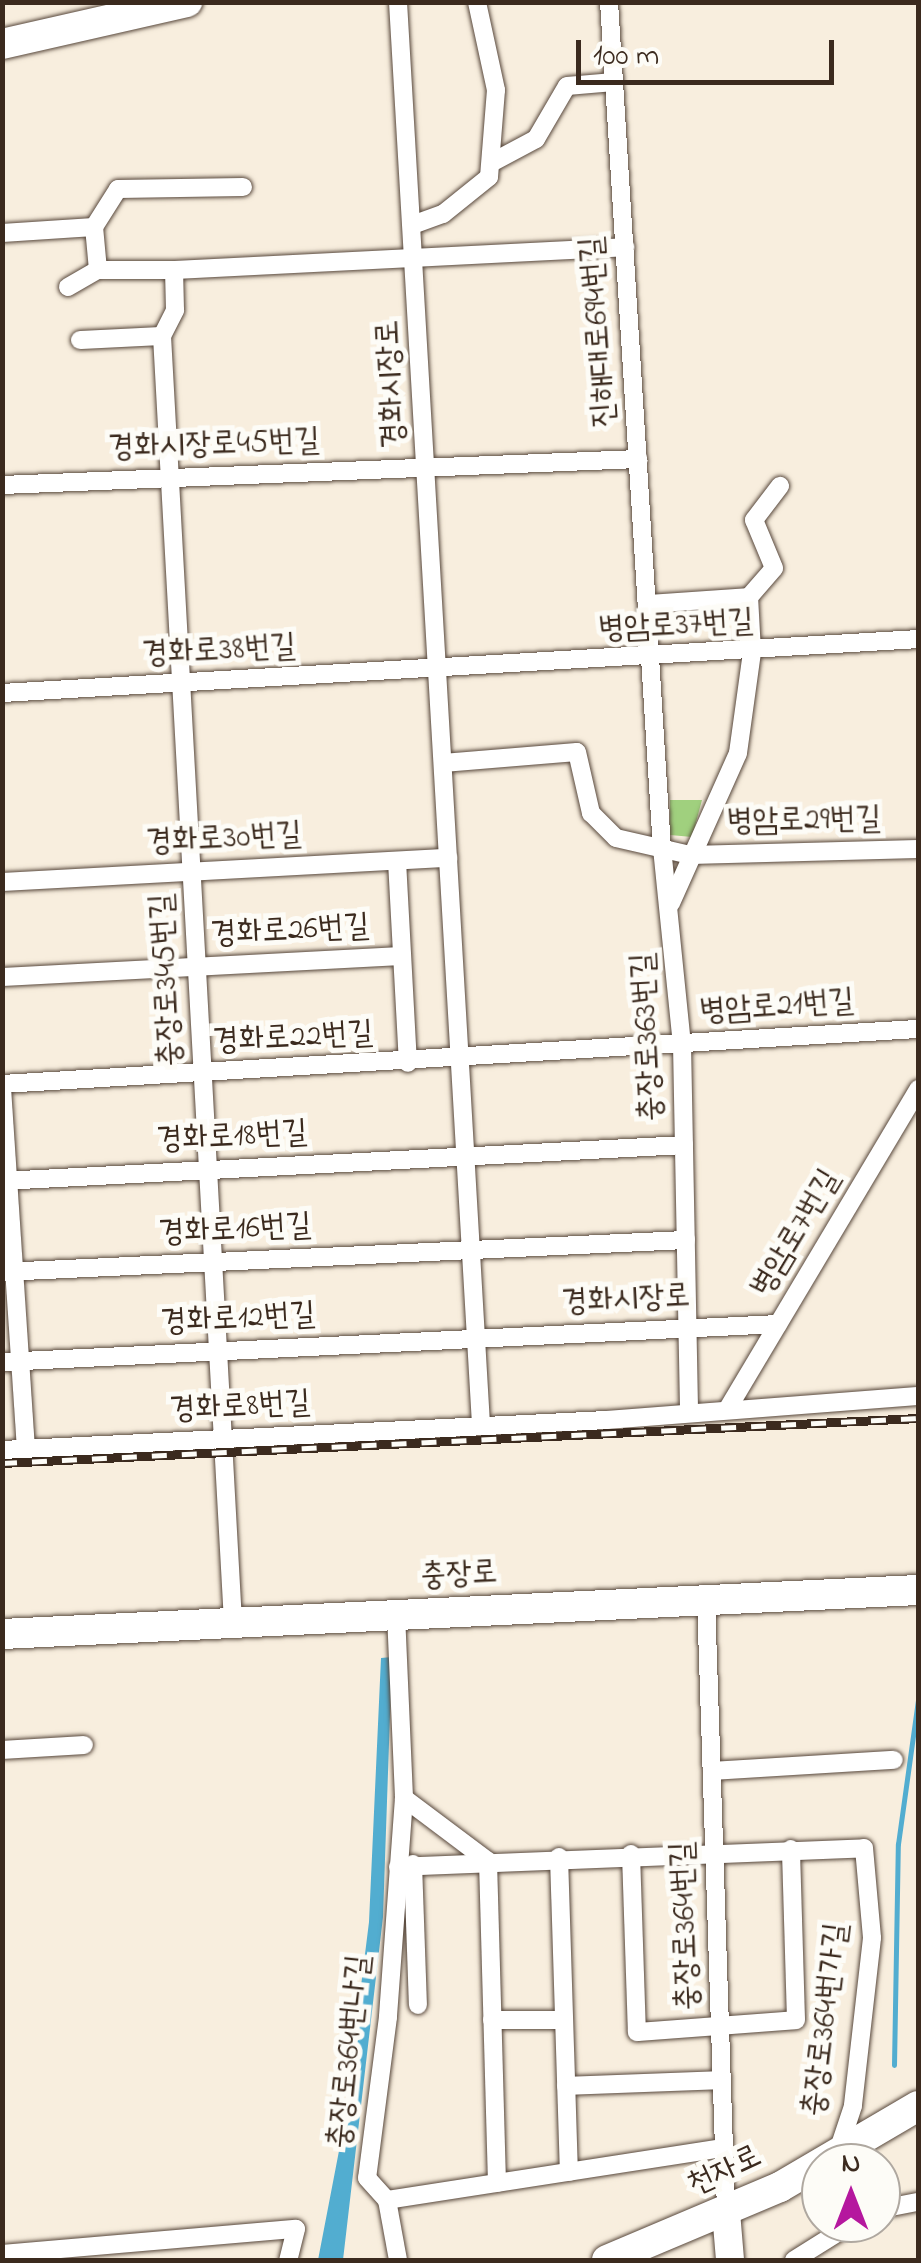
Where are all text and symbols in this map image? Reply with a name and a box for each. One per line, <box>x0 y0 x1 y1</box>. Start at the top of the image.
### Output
scale bar <box>581 20 838 82</box>
text: 100 m <box>593 35 659 79</box>
street label: 진해대로694번길 <box>574 235 626 429</box>
street label: 경화시장로 <box>370 319 416 449</box>
street label: 경화시장로45번길 <box>108 423 320 469</box>
street label: 병암로37번길 <box>598 604 754 650</box>
street label: 경화로38번길 <box>141 629 297 675</box>
street label: 병암로29번길 <box>727 801 881 843</box>
street label: 경화로30번길 <box>145 817 303 863</box>
street label: 충장로345번길 <box>144 892 192 1068</box>
street label: 경화로26번길 <box>210 909 370 955</box>
street label: 충장로363번길 <box>625 951 673 1123</box>
street label: 병암로21번길 <box>698 983 856 1033</box>
street label: 경화로22번길 <box>212 1016 374 1062</box>
street label: 경화로18번길 <box>156 1115 308 1161</box>
street label: 병암로7번길 <box>744 1163 850 1305</box>
street label: 경화로16번길 <box>158 1208 312 1254</box>
street label: 경화시장로 <box>561 1278 691 1324</box>
street label: 경화로12번길 <box>160 1297 316 1343</box>
street label: 경화로8번길 <box>169 1385 311 1431</box>
street label: 충장로 <box>419 1555 499 1597</box>
street label: 충장로364번길 <box>665 1841 709 2011</box>
street label: 충장로364번가길 <box>796 1921 858 2119</box>
street label: 충장로364번나길 <box>322 1953 380 2151</box>
street label: 천자로 <box>682 2138 768 2206</box>
north arrow <box>801 2143 901 2243</box>
text: N <box>842 2144 860 2185</box>

